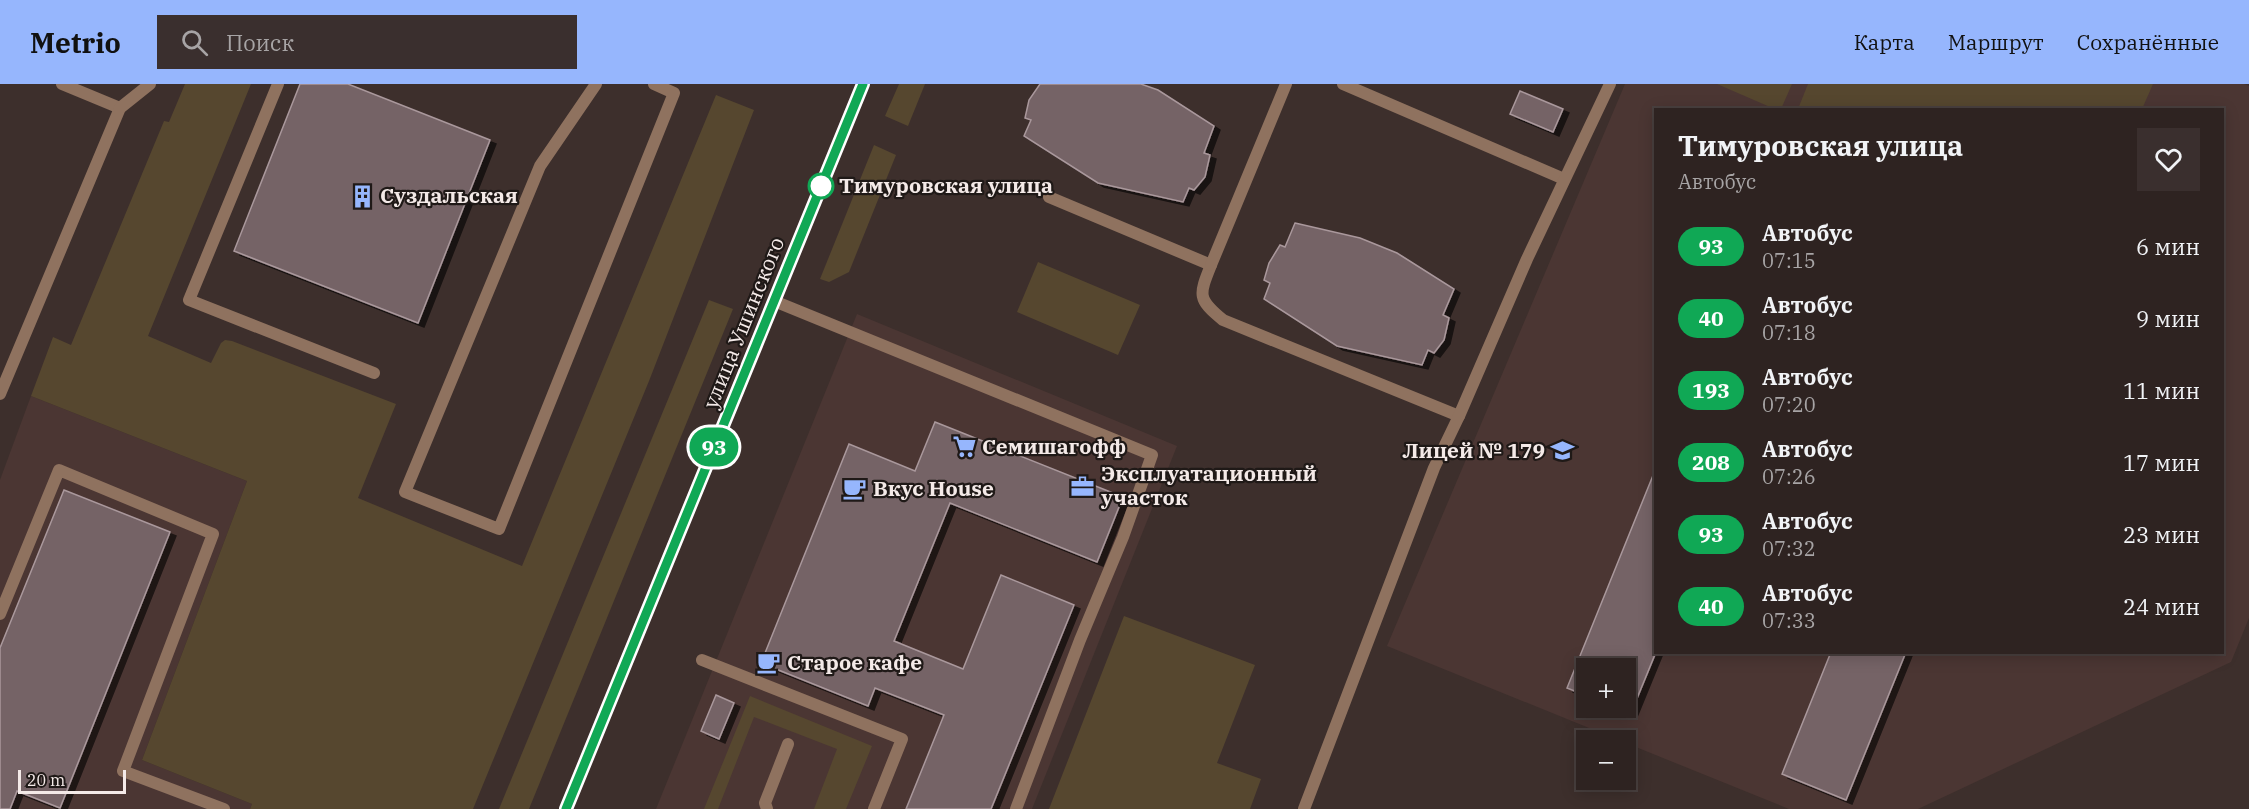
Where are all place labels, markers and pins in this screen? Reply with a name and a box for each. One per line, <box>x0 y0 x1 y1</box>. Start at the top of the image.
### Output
place label: Тимуровская улица <box>839 171 1053 199</box>
marker: Тимуровская улица <box>808 173 834 199</box>
place label: Суздальская <box>380 181 518 209</box>
building icon: Суздальская <box>349 183 375 209</box>
place label: Семишагофф <box>982 432 1126 460</box>
supermarket icon: Семишагофф <box>951 434 977 460</box>
place label: Лицей № 179 <box>1402 436 1545 464</box>
school or university icon: Лицей № 179 <box>1550 438 1576 464</box>
place label: Эксплуатационный участок <box>1100 459 1317 511</box>
office icon: Эксплуатационный участок <box>1070 473 1096 499</box>
place label: Вкус House <box>873 474 994 502</box>
cafe icon: Вкус House <box>842 476 868 502</box>
place label: Старое кафе <box>787 648 922 676</box>
cafe icon: Старое кафе <box>756 650 782 676</box>

